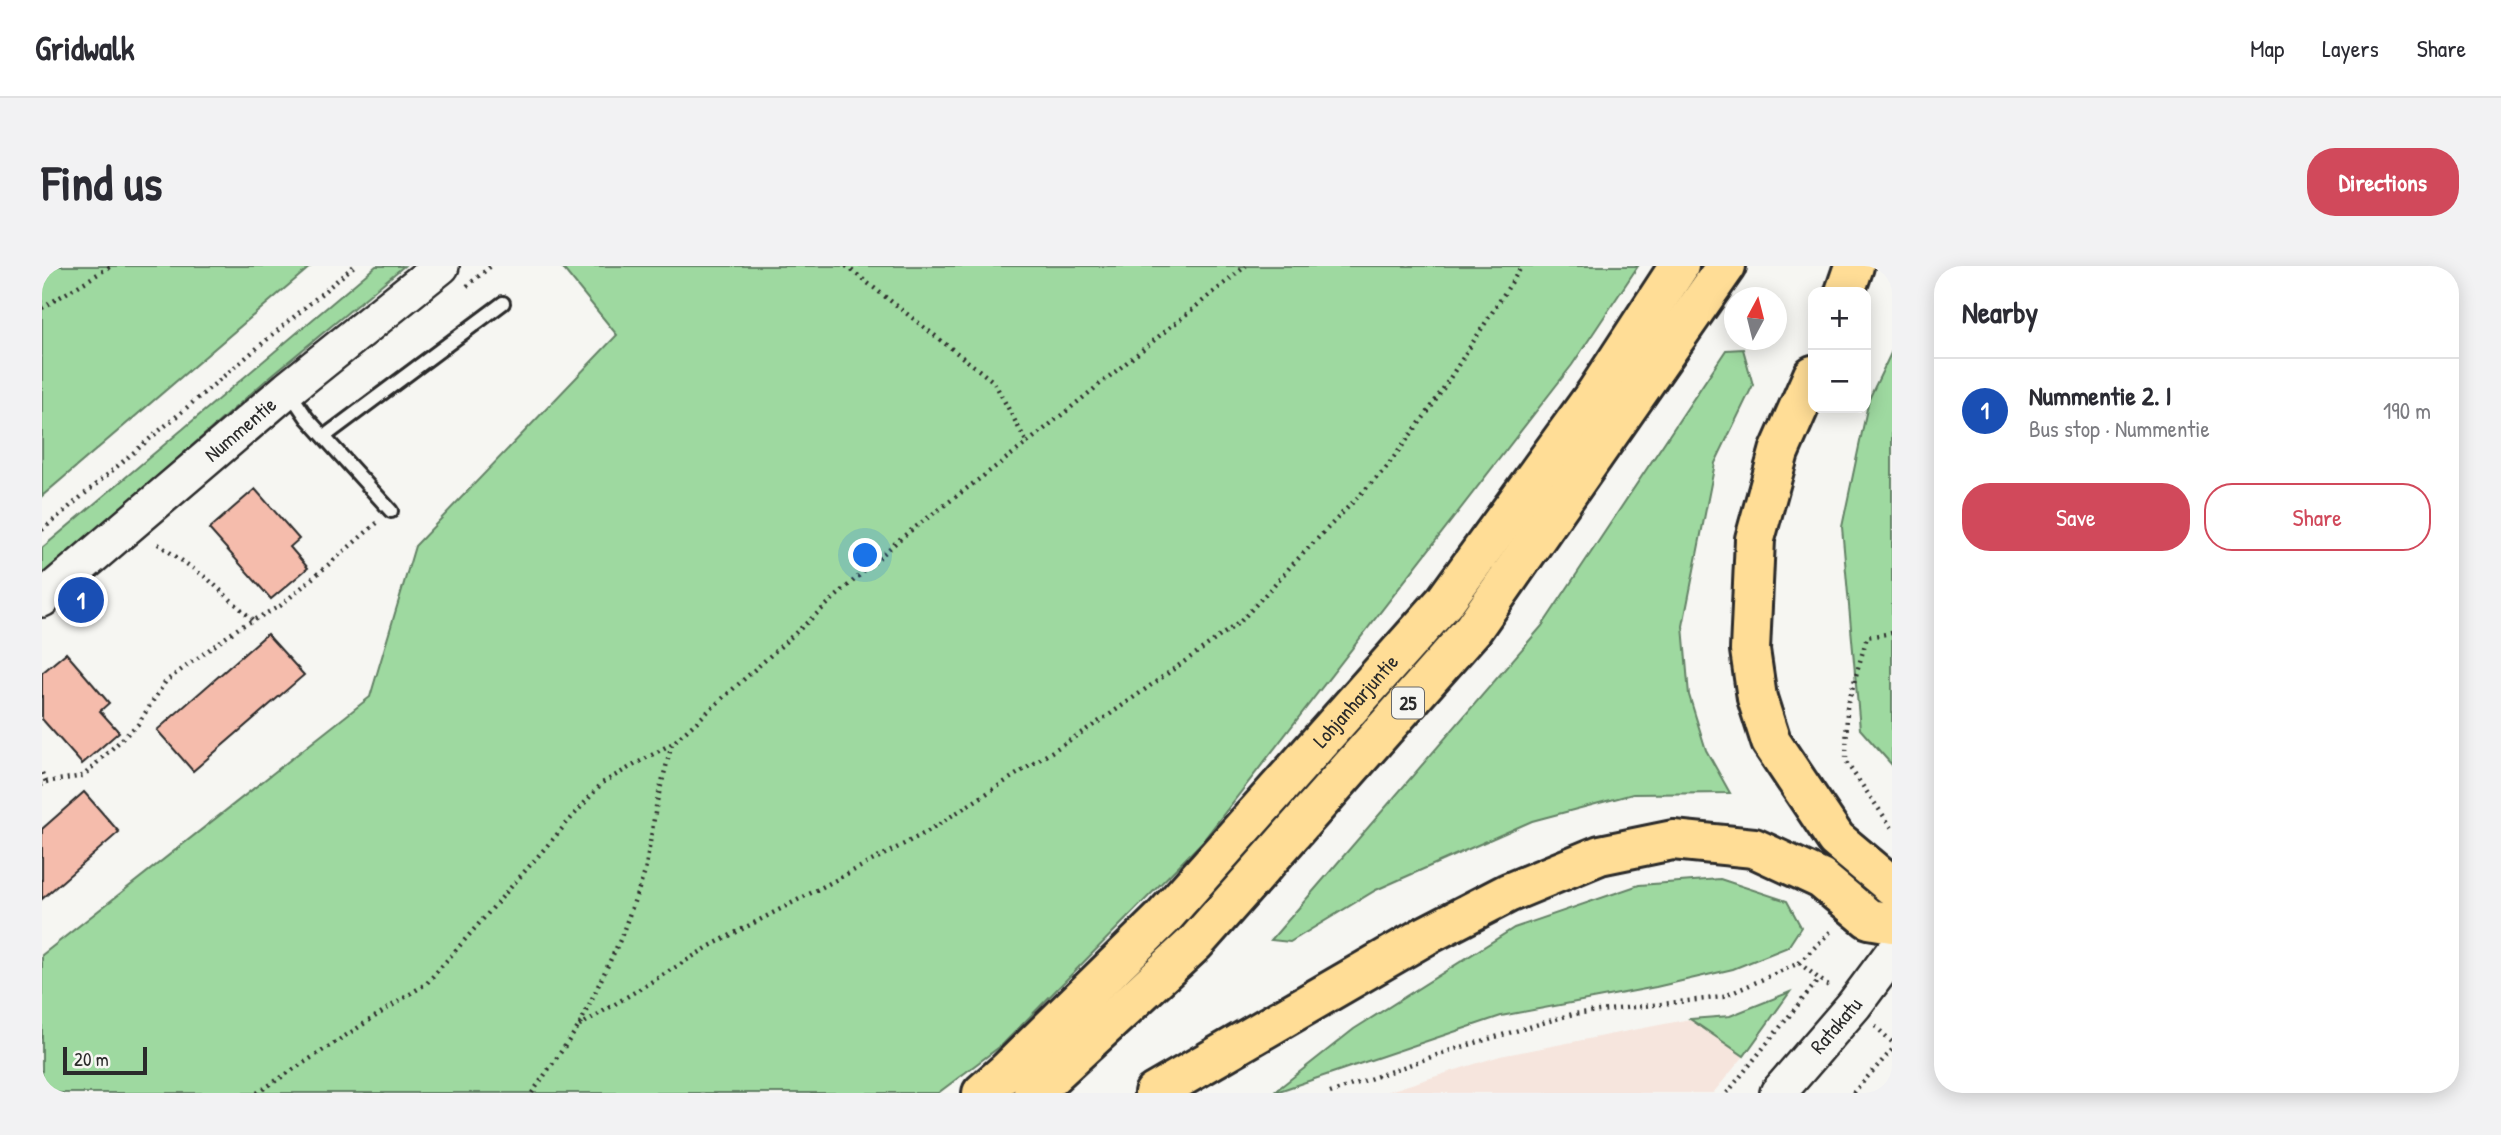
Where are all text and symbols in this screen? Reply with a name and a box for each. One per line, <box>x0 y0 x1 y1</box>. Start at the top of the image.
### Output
text: Gridwalk <box>35 26 135 70</box>
text: Map <box>2250 32 2284 64</box>
text: Layers <box>2322 32 2379 64</box>
text: Share <box>2417 32 2466 64</box>
button: Directions <box>2307 148 2459 216</box>
text: Find us <box>42 149 162 215</box>
north arrow <box>1724 287 1787 350</box>
map controls <box>1808 287 1871 413</box>
button: + <box>1808 287 1871 350</box>
text: Nearby <box>1962 292 2038 332</box>
button: − <box>1808 350 1871 413</box>
text: Nummentie 2. I <box>2029 378 2172 413</box>
street label: Nummentie <box>198 390 282 468</box>
text: 1 <box>1981 395 1989 426</box>
text: 190 m <box>2383 395 2431 426</box>
text: Bus stop · Nummentie <box>2029 413 2210 444</box>
button: Save <box>1962 483 2190 551</box>
button: Share <box>2204 483 2431 551</box>
your location <box>848 538 882 572</box>
pin: 1 <box>58 574 104 626</box>
street label: Lohjanharjuntie <box>1306 648 1405 754</box>
road number: 25 <box>1392 688 1424 718</box>
street label: Ratakatu <box>1803 991 1869 1060</box>
scale bar <box>63 1044 147 1076</box>
text: 20 m <box>74 1046 109 1072</box>

